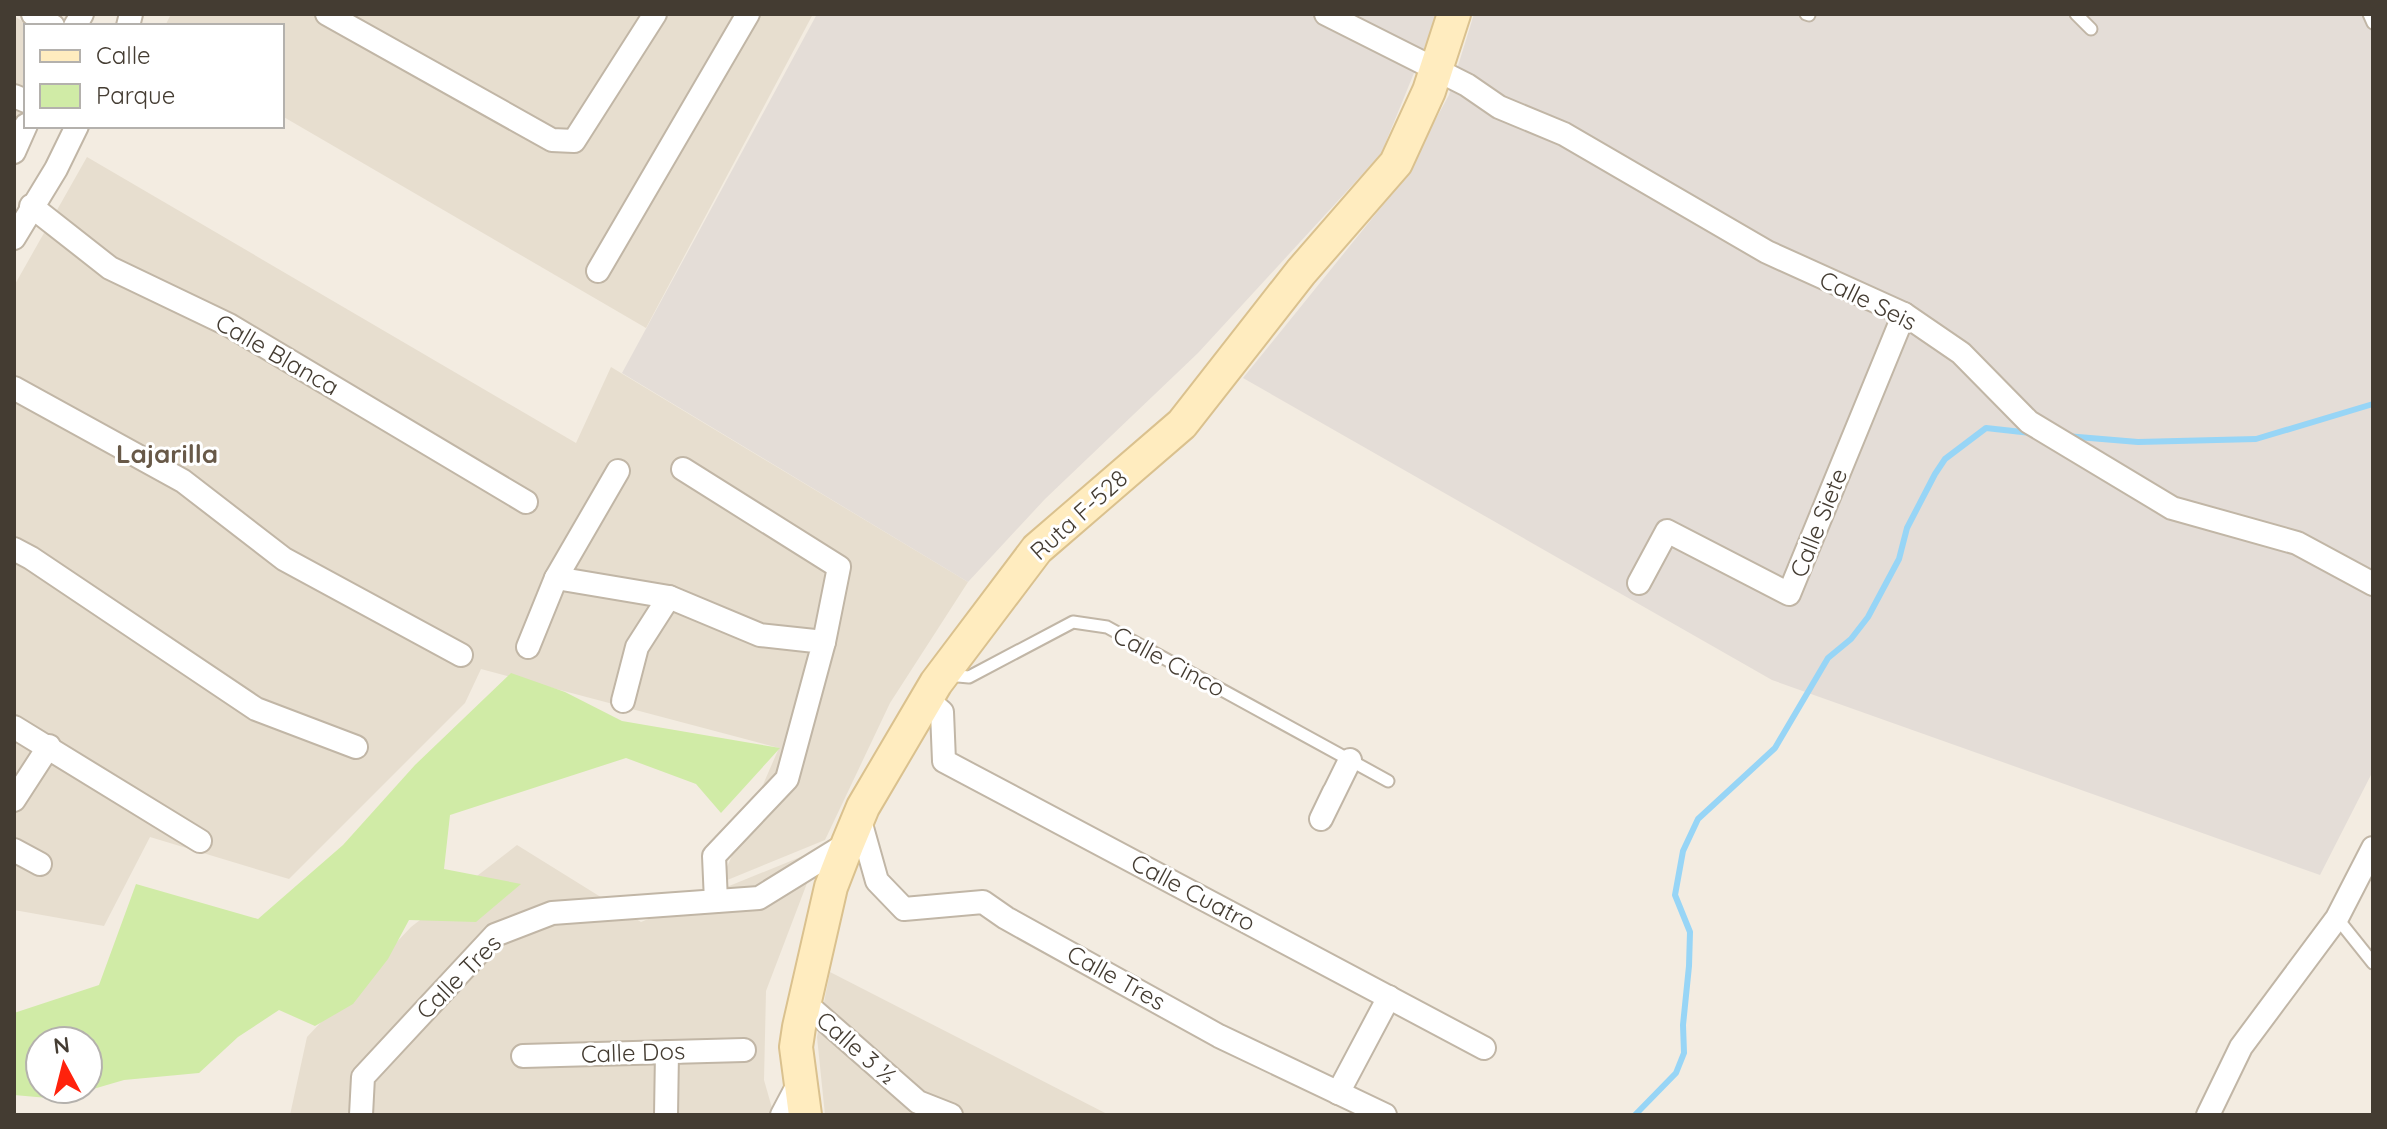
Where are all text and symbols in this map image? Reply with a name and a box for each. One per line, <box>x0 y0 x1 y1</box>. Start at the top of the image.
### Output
legend <box>24 24 284 128</box>
text: Calle <box>96 40 151 70</box>
text: Parque <box>96 80 175 110</box>
street label: Calle Seis <box>1815 264 1922 337</box>
street label: Calle Blanca <box>210 307 345 402</box>
district label: Lajarilla <box>116 437 218 470</box>
street label: Ruta F-528 <box>1023 463 1133 566</box>
street label: Calle Siete <box>1783 464 1853 582</box>
street label: Calle Cinco <box>1108 619 1231 703</box>
street label: Calle Cuatro <box>1126 847 1261 937</box>
street label: Calle Tres <box>410 928 507 1025</box>
street label: Calle Tres <box>1062 938 1171 1016</box>
street label: Calle 3 ½ <box>811 1004 903 1090</box>
north arrow <box>24 1025 104 1105</box>
text: N <box>52 1030 71 1060</box>
street label: Calle Dos <box>580 1035 686 1069</box>

